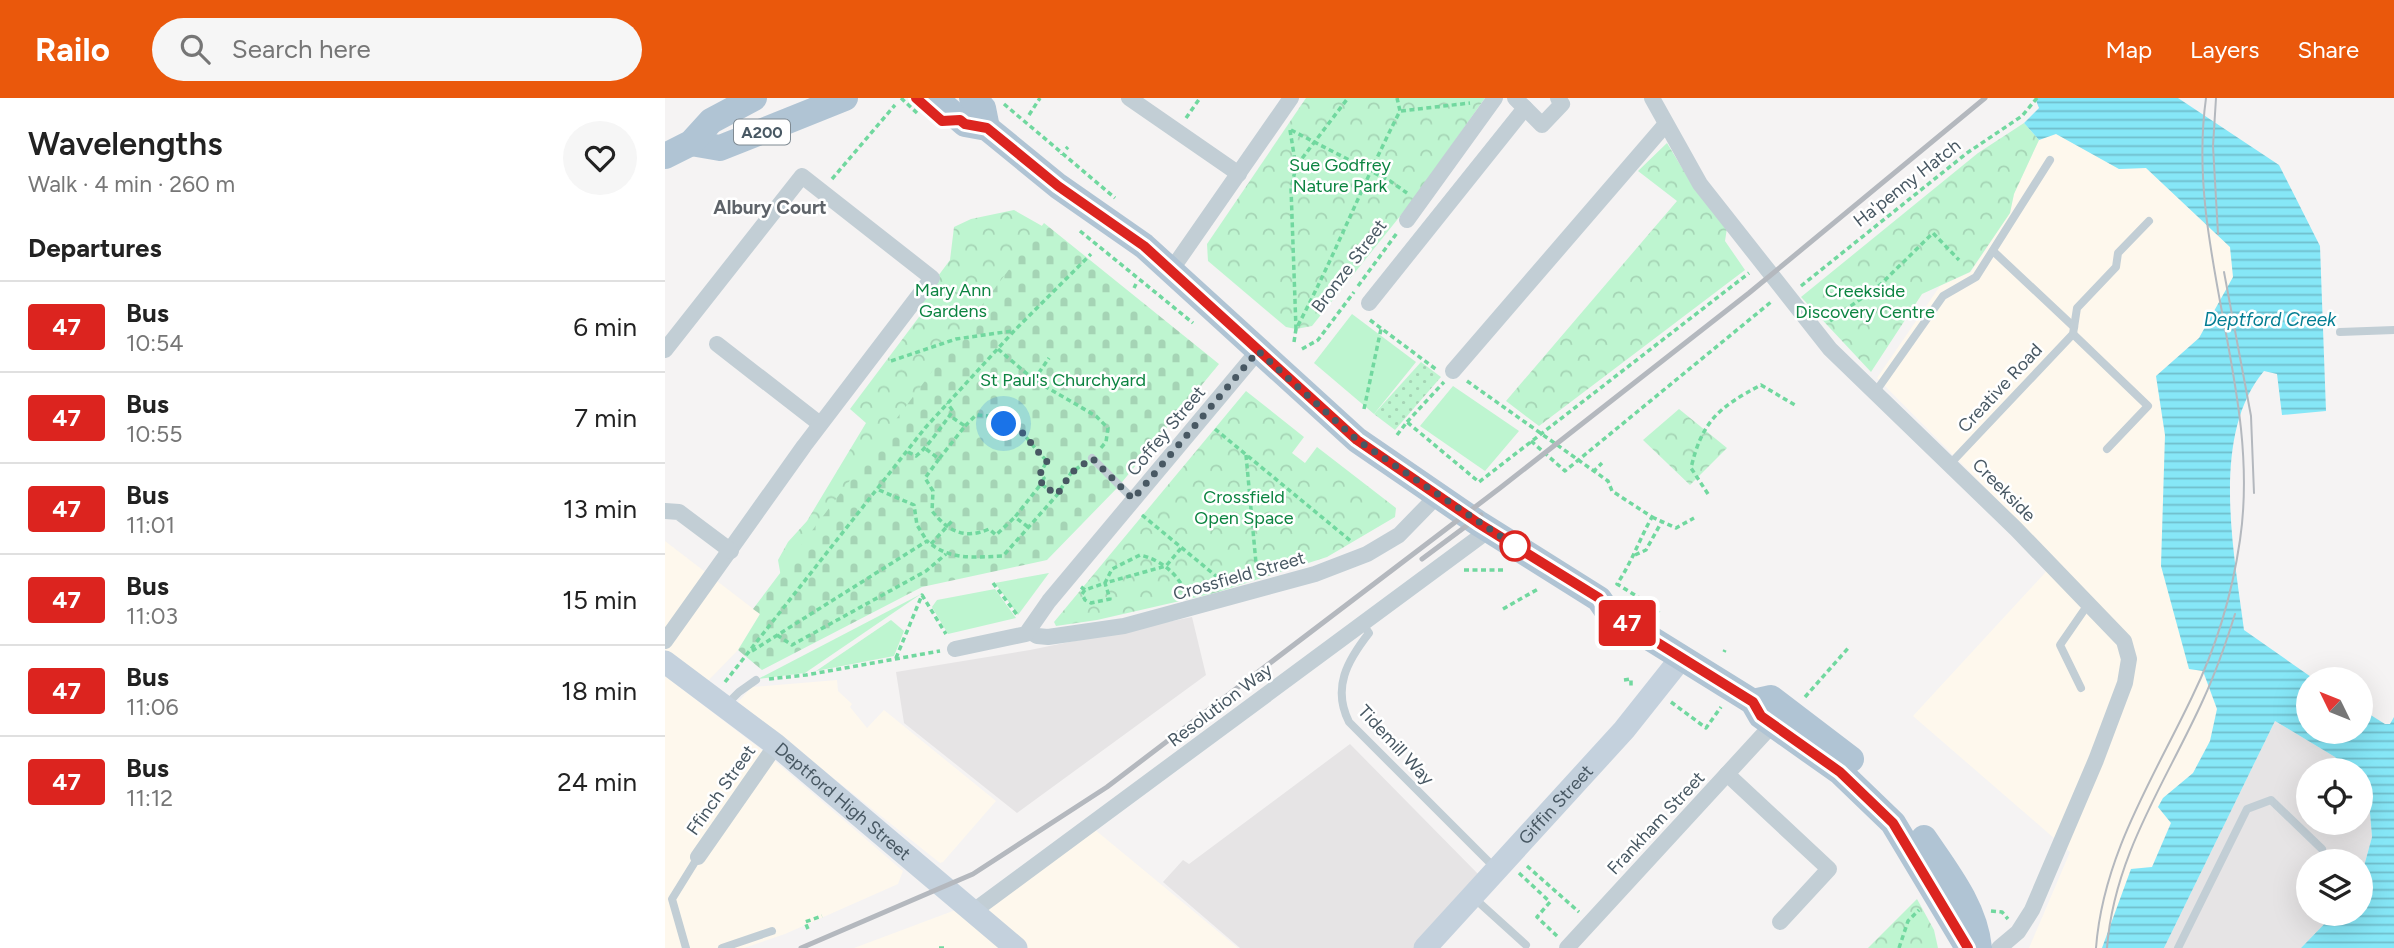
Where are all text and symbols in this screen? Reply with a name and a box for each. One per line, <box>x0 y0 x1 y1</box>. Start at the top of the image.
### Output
search box <box>152 18 642 81</box>
text: Railo <box>35 30 110 69</box>
icon: search <box>176 30 214 68</box>
text: Search here <box>232 33 371 65</box>
text: Map <box>2105 35 2152 64</box>
text: Layers <box>2190 35 2259 64</box>
text: Share <box>2297 35 2359 64</box>
road number: A200 <box>734 120 790 144</box>
button: heart <box>563 121 637 195</box>
text: Wavelengths <box>28 124 223 163</box>
street label: Ha'penny Hatch <box>1849 134 1965 232</box>
park label: Sue Godfrey Nature Park <box>1289 154 1391 197</box>
text: Walk · 4 min · 260 m <box>28 170 235 198</box>
district label: Albury Court <box>713 196 827 219</box>
street label: Bronze Street <box>1307 215 1391 317</box>
text: Departures <box>28 232 162 264</box>
park label: Mary Ann Gardens <box>915 279 991 322</box>
park label: Creekside Discovery Centre <box>1795 280 1935 323</box>
text: Bus <box>126 297 169 329</box>
water label: Deptford Creek <box>2204 308 2337 331</box>
text: 6 min <box>573 311 637 343</box>
text: 47 <box>52 312 81 341</box>
text: 10:54 <box>126 329 184 357</box>
street label: Creative Road <box>1953 339 2047 437</box>
park label: St Paul's Churchyard <box>980 369 1146 391</box>
street label: Coffey Street <box>1122 381 1210 480</box>
text: Bus <box>126 388 169 420</box>
text: 7 min <box>574 402 637 434</box>
text: 47 <box>52 403 81 432</box>
your location <box>986 406 1021 441</box>
text: 10:55 <box>126 420 183 448</box>
street label: Creekside <box>1968 454 2040 526</box>
text: Bus <box>126 479 169 511</box>
park label: Crossfield Open Space <box>1194 486 1294 529</box>
text: 13 min <box>563 493 637 525</box>
text: 47 <box>52 494 81 523</box>
text: 11:01 <box>126 511 175 539</box>
unlabelled marker <box>1500 531 1530 561</box>
street label: Crossfield Street <box>1170 547 1308 605</box>
text: Bus <box>126 570 169 602</box>
text: 15 min <box>562 584 637 616</box>
text: 47 <box>52 585 81 614</box>
line badge: 47 <box>1595 600 1658 646</box>
text: 11:03 <box>126 602 178 630</box>
text: 47 <box>1613 608 1641 637</box>
street label: Resolution Way <box>1164 658 1277 751</box>
text: Bus <box>126 661 169 693</box>
north arrow <box>2296 667 2373 744</box>
map controls <box>2296 667 2373 926</box>
text: 18 min <box>561 675 637 707</box>
text: 47 <box>52 676 81 705</box>
text: 11:06 <box>126 693 179 721</box>
street label: Tidemill Way <box>1353 700 1439 790</box>
street label: Deptford High Street <box>770 738 915 865</box>
street label: Ffinch Street <box>682 740 760 839</box>
text: Bus <box>126 752 169 784</box>
button: locate <box>2296 758 2373 835</box>
street label: Giffin Street <box>1514 760 1598 849</box>
text: 24 min <box>557 766 637 798</box>
text: 47 <box>52 767 81 796</box>
street label: Frankham Street <box>1603 767 1710 879</box>
text: 11:12 <box>126 784 173 812</box>
button: layers <box>2296 849 2373 926</box>

